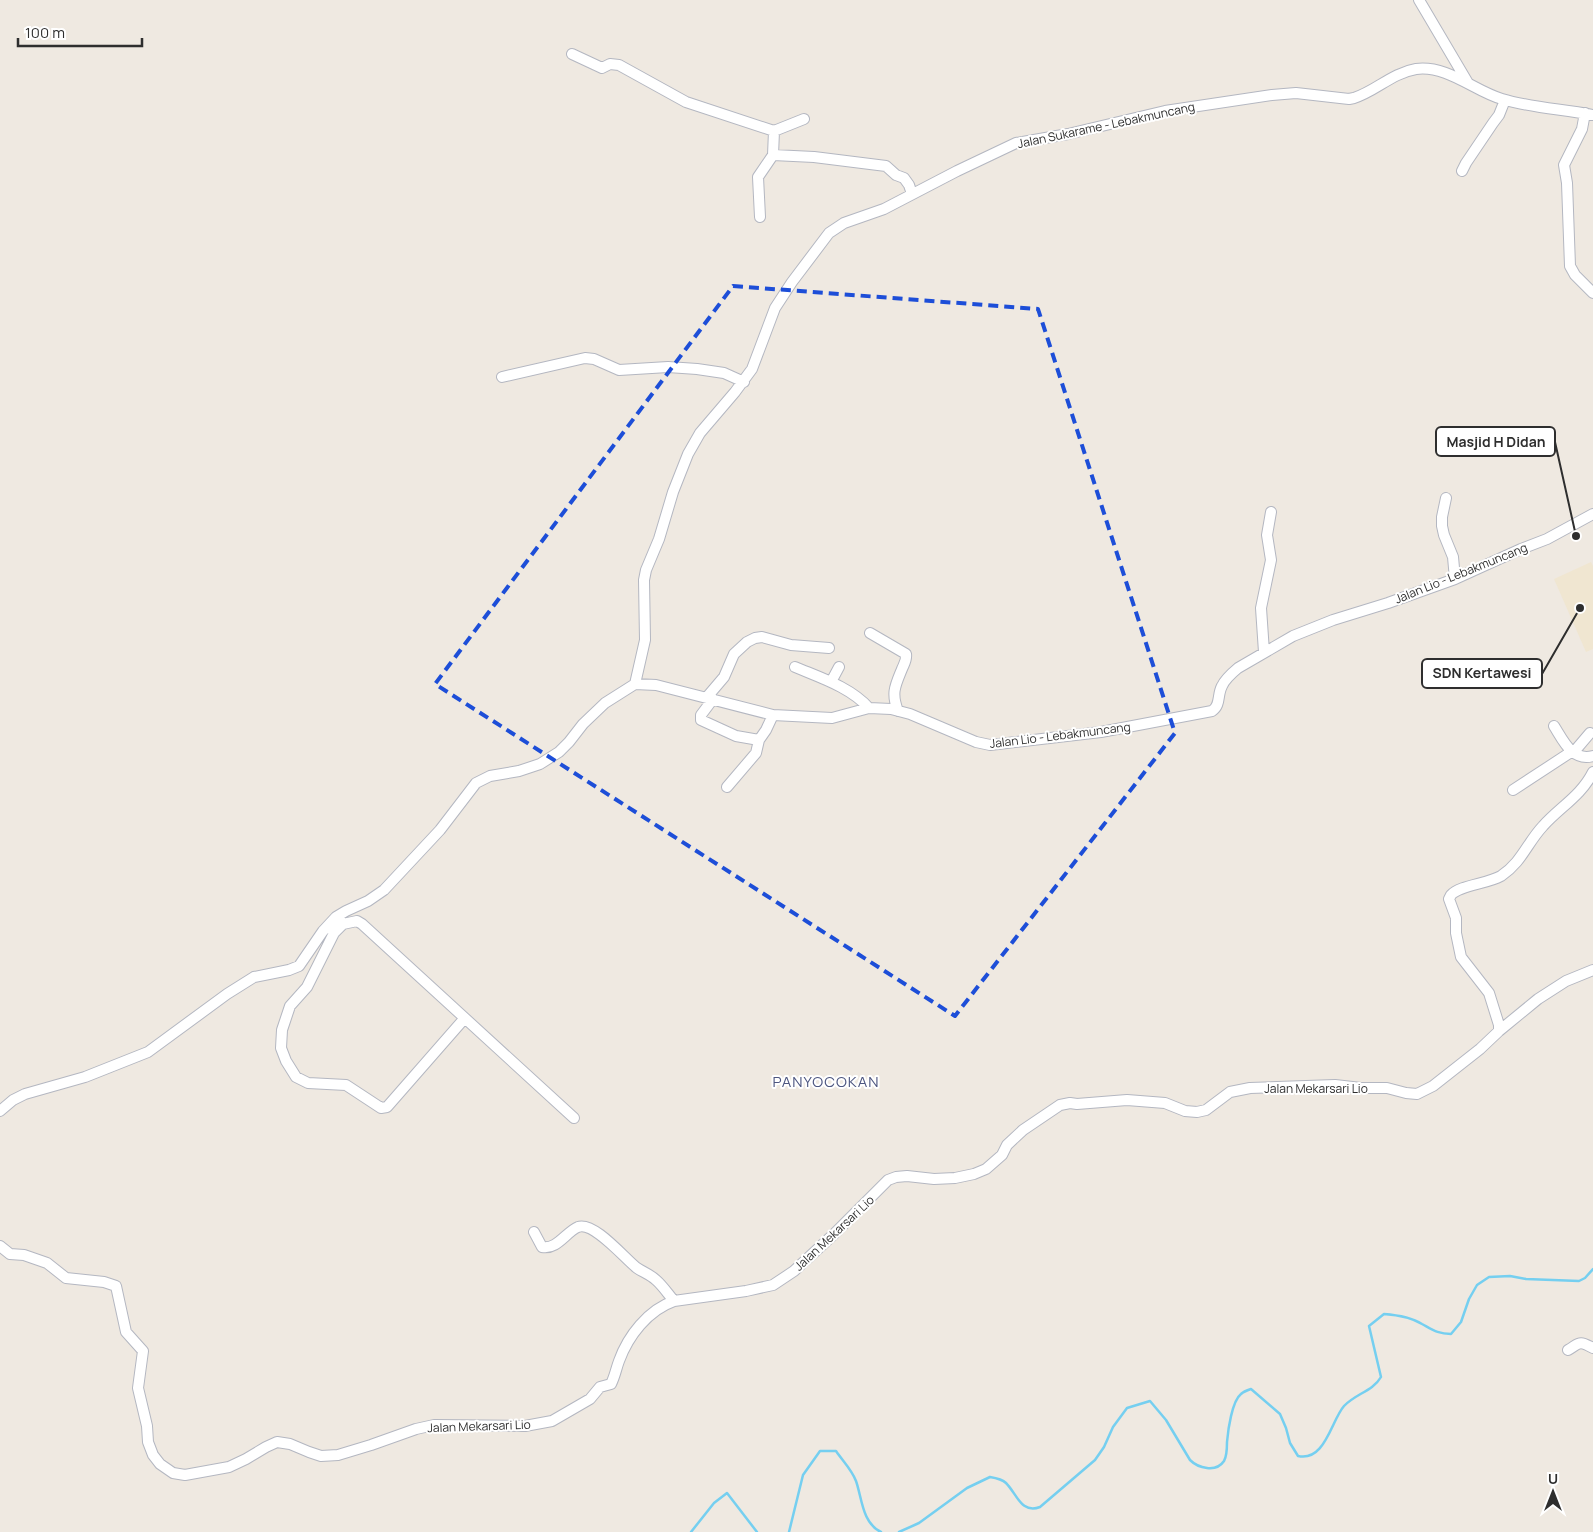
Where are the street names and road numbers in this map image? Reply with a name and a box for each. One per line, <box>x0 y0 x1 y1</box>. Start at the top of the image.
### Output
street label: Jalan Sukarame - Lebakmuncang <box>1016 98 1196 152</box>
street label: Jalan Lio - Lebakmuncang <box>1392 539 1530 607</box>
street label: Jalan Lio - Lebakmuncang <box>989 718 1131 752</box>
street label: Jalan Mekarsari Lio <box>1264 1080 1368 1097</box>
street label: Jalan Mekarsari Lio <box>790 1191 878 1275</box>
street label: Jalan Mekarsari Lio <box>427 1416 531 1436</box>

